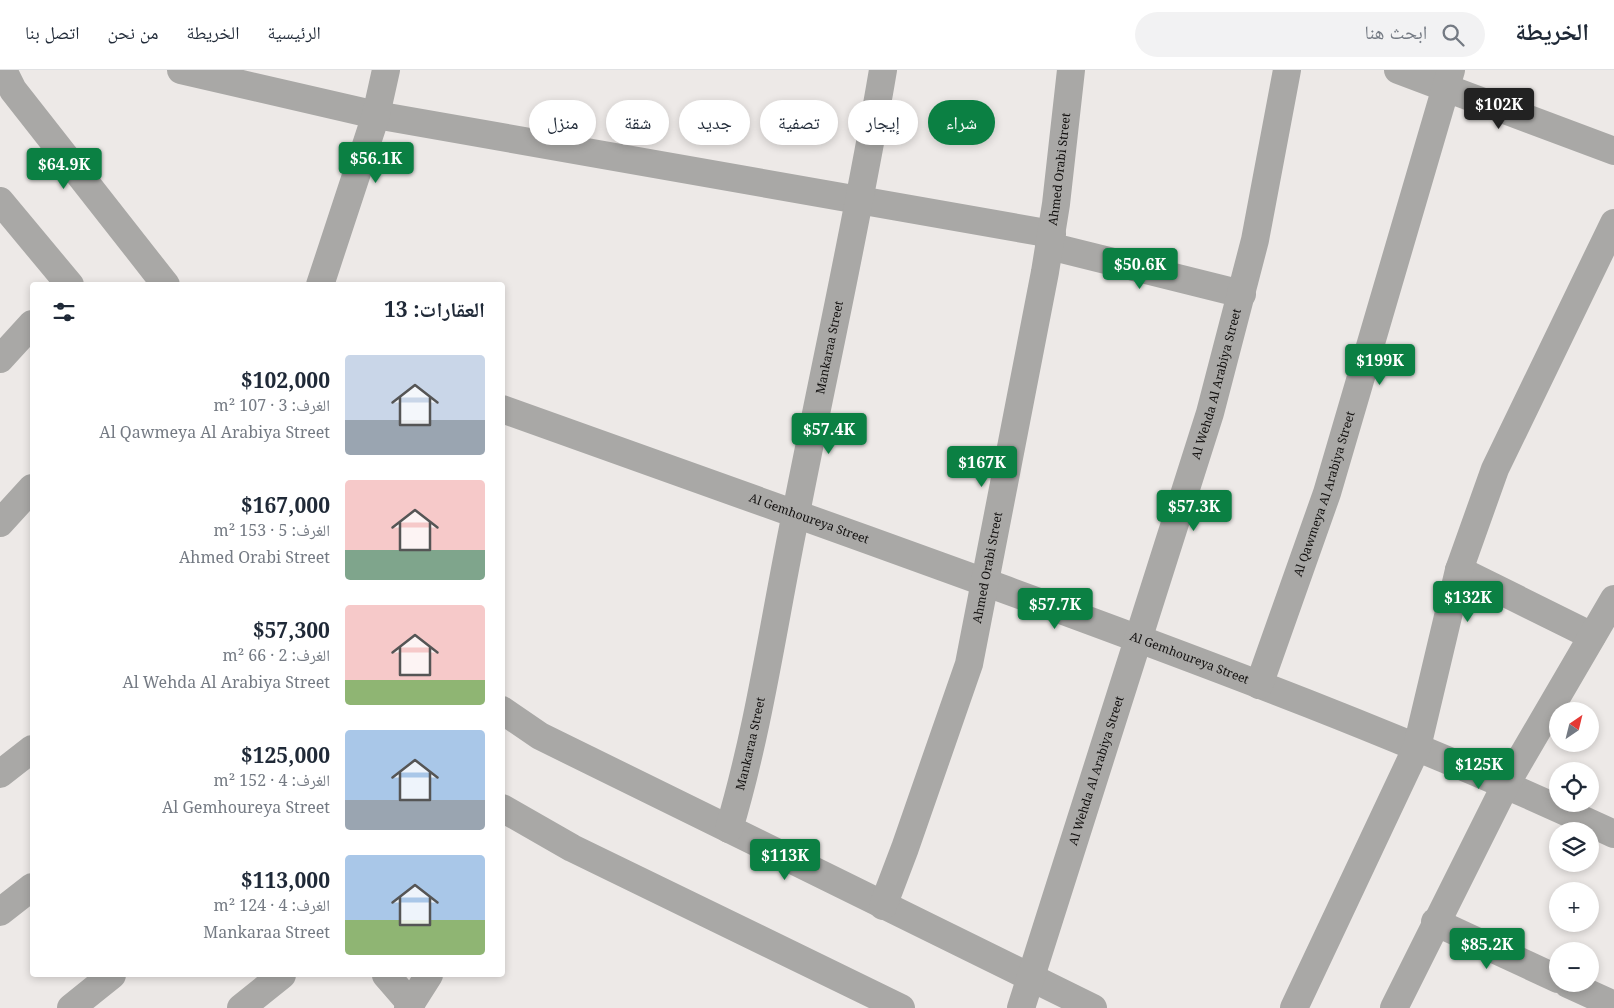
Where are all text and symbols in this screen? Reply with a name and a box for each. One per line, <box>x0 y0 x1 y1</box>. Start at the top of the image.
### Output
search box <box>1135 12 1485 57</box>
text: الخريطة <box>1515 14 1589 47</box>
text: ابحث هنا <box>1364 19 1427 45</box>
text: اتصل بنا <box>25 20 80 44</box>
text: من نحن <box>108 20 158 44</box>
text: الخريطة <box>186 20 239 44</box>
text: الرئيسية <box>267 20 321 44</box>
icon: search <box>1439 21 1467 49</box>
pin: $102K <box>1464 88 1534 130</box>
text: $102K <box>1475 93 1523 115</box>
chip: منزل <box>529 100 596 145</box>
chip: شقة <box>606 100 669 145</box>
chip: جديد <box>679 100 750 145</box>
chip: تصفية <box>760 100 838 145</box>
chip: إيجار <box>848 100 918 145</box>
chip: شراء <box>928 100 995 145</box>
street label: Ahmed Orabi Street <box>1044 112 1074 227</box>
pin: $56.1K <box>335 142 417 184</box>
text: $56.1K <box>350 147 402 169</box>
pin: $64.9K <box>23 148 105 190</box>
text: $64.9K <box>38 153 90 175</box>
pin: $50.6K <box>1099 248 1181 290</box>
text: $50.6K <box>1114 253 1166 275</box>
text: العقارات: 13 <box>384 295 485 323</box>
icon: filters <box>50 298 78 326</box>
street label: Mankaraa Street <box>811 299 847 396</box>
street label: Al Wehda Al Arabiya Street <box>1187 307 1245 461</box>
pin: $199K <box>1345 344 1415 386</box>
text: $199K <box>1356 349 1404 371</box>
text: $102,000 <box>241 366 330 394</box>
icon: home <box>385 375 445 435</box>
text: الغرف: 3 · 107 m² <box>214 394 330 416</box>
street label: Al Qawmeya Al Arabiya Street <box>1289 409 1359 579</box>
pin: $57.4K <box>788 412 870 455</box>
text: $57.4K <box>803 418 855 440</box>
text: Al Qawmeya Al Arabiya Street <box>99 421 330 443</box>
pin: $167K <box>947 446 1017 488</box>
text: $167K <box>958 451 1006 473</box>
street label: Al Gemhoureya Street <box>747 489 871 548</box>
pin: $57.3K <box>1153 490 1235 532</box>
text: $167,000 <box>241 491 330 519</box>
text: $57.3K <box>1168 495 1220 517</box>
icon: home <box>385 500 445 560</box>
street label: Ahmed Orabi Street <box>968 510 1006 625</box>
text: الغرف: 5 · 153 m² <box>214 519 330 541</box>
text: Ahmed Orabi Street <box>179 546 330 568</box>
pin: $132K <box>1433 580 1503 623</box>
text: $132K <box>1444 586 1492 608</box>
pin: $57.7K <box>1014 588 1096 630</box>
text: $57.7K <box>1029 593 1081 615</box>
text: $57,300 <box>253 616 330 644</box>
icon: home <box>385 625 445 685</box>
street label: Al Gemhoureya Street <box>1128 627 1252 688</box>
text: الغرف: 2 · 66 m² <box>223 644 330 666</box>
text: Al Wehda Al Arabiya Street <box>122 671 330 693</box>
street label: Al Wehda Al Arabiya Street <box>1064 694 1128 847</box>
street label: Mankaraa Street <box>731 695 769 792</box>
north arrow <box>1549 702 1599 752</box>
map controls <box>1549 702 1599 992</box>
text: $125,000 <box>241 741 330 769</box>
pin: $125K <box>1444 748 1514 790</box>
icon: home <box>385 750 445 810</box>
text: $125K <box>1455 753 1503 775</box>
button: locate <box>1549 762 1599 812</box>
text: الغرف: 4 · 152 m² <box>214 769 330 791</box>
text: Al Gemhoureya Street <box>162 796 330 818</box>
button: layers <box>1549 822 1599 872</box>
pin: $113K <box>750 838 820 881</box>
text: $113K <box>761 844 809 866</box>
text: $113,000 <box>241 866 330 894</box>
icon: home <box>385 875 445 935</box>
button: + <box>1549 882 1599 932</box>
text: الغرف: 4 · 124 m² <box>214 894 330 916</box>
text: Mankaraa Street <box>203 921 330 943</box>
pin: $85.2K <box>1446 928 1528 970</box>
text: $85.2K <box>1461 933 1513 955</box>
button: − <box>1549 942 1599 992</box>

